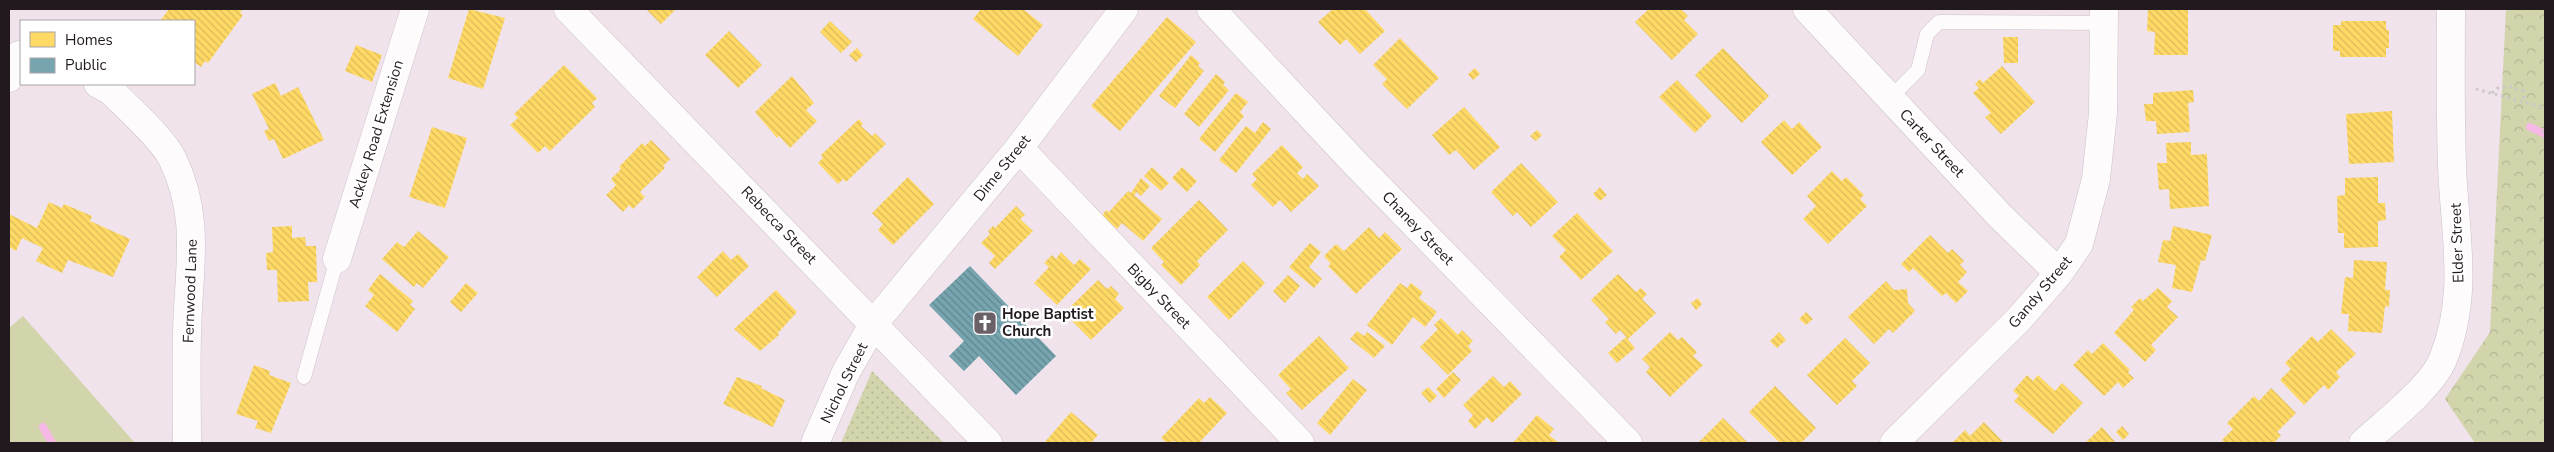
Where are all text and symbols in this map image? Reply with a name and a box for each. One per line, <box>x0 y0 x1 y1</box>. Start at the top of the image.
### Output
legend <box>20 20 195 85</box>
text: Homes <box>65 30 113 50</box>
text: Public <box>65 55 106 75</box>
street label: Ackley Road Extension <box>344 58 408 210</box>
street label: Carter Street <box>1895 104 1969 182</box>
street label: Dime Street <box>969 130 1035 205</box>
street label: Rebecca Street <box>737 182 822 269</box>
street label: Chaney Street <box>1378 187 1459 270</box>
street label: Elder Street <box>2446 202 2468 283</box>
street label: Fernwood Lane <box>178 239 202 343</box>
street label: Gandy Street <box>2004 251 2077 332</box>
street label: Bigby Street <box>1123 259 1196 334</box>
place label: Hope Baptist Church <box>1002 304 1094 341</box>
church icon: Hope Baptist Church <box>972 310 998 336</box>
street label: Nichol Street <box>816 339 873 427</box>

